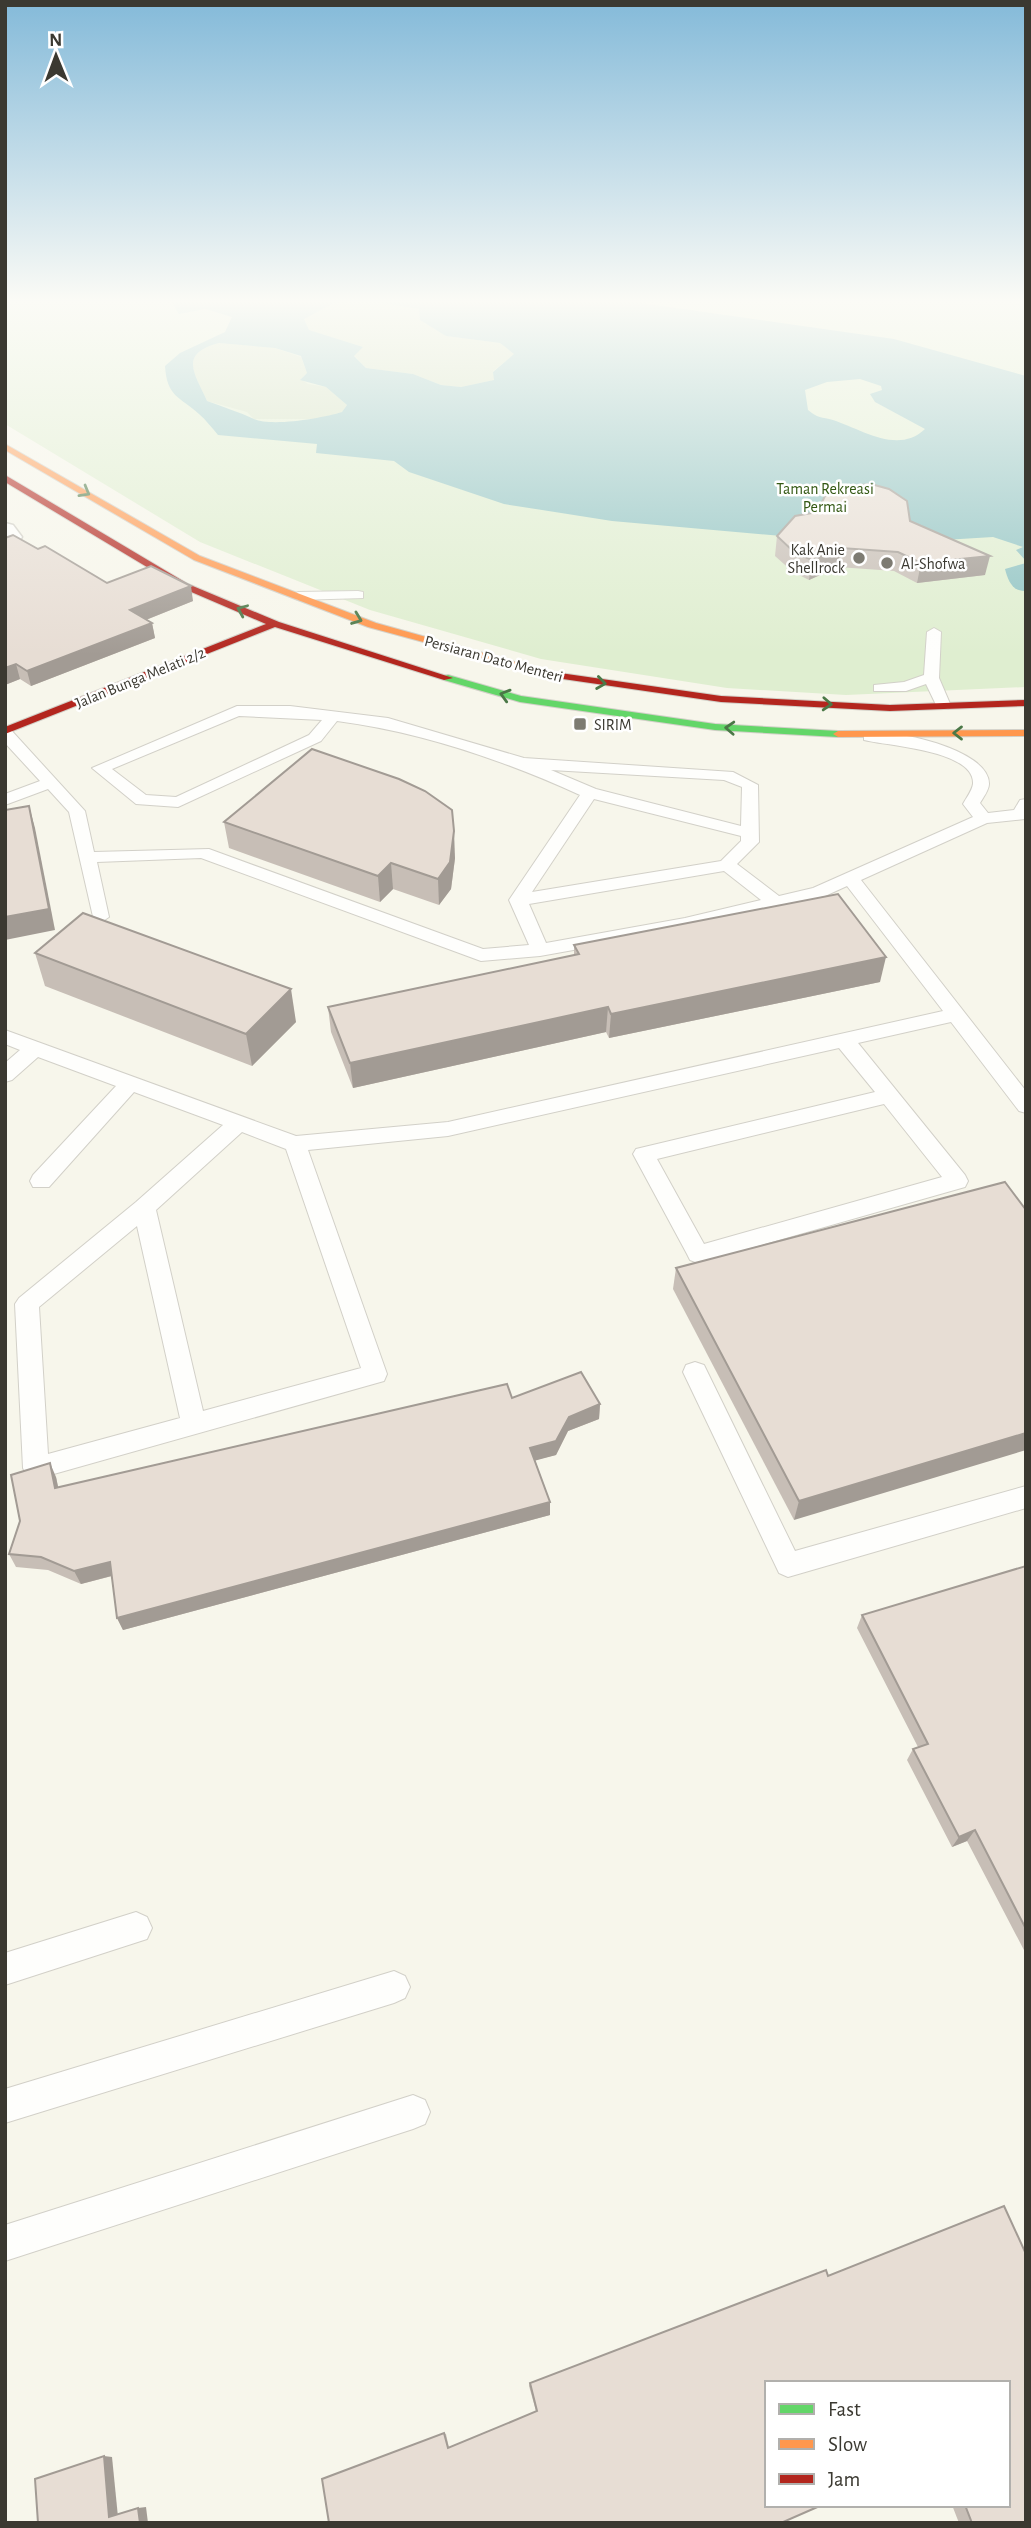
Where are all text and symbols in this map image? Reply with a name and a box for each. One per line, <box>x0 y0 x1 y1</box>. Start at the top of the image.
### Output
north arrow <box>21 21 91 91</box>
text: N <box>49 31 63 50</box>
park label: Taman Rekreasi Permai <box>776 481 874 515</box>
one-way arrow <box>78 484 91 497</box>
place label: Kak Anie Shellrock <box>788 542 846 576</box>
marker: Kak Anie Shellrock <box>851 550 867 566</box>
marker: Al-Shofwa <box>879 555 895 571</box>
place label: Al-Shofwa <box>901 556 965 572</box>
one-way arrow <box>237 604 250 618</box>
one-way arrow <box>351 611 363 625</box>
street label: Persiaran Dato Menteri <box>423 633 565 685</box>
street label: Jalan Bunga Melati 2/2 <box>73 645 208 711</box>
one-way arrow <box>595 675 607 690</box>
one-way arrow <box>500 688 512 703</box>
one-way arrow <box>822 697 833 712</box>
marker: SIRIM <box>572 716 588 732</box>
place label: SIRIM <box>594 717 632 733</box>
one-way arrow <box>724 721 735 736</box>
one-way arrow <box>952 725 962 741</box>
legend <box>765 2381 1010 2507</box>
text: Fast <box>828 2399 861 2420</box>
text: Slow <box>828 2434 867 2455</box>
text: Jam <box>828 2469 860 2490</box>

